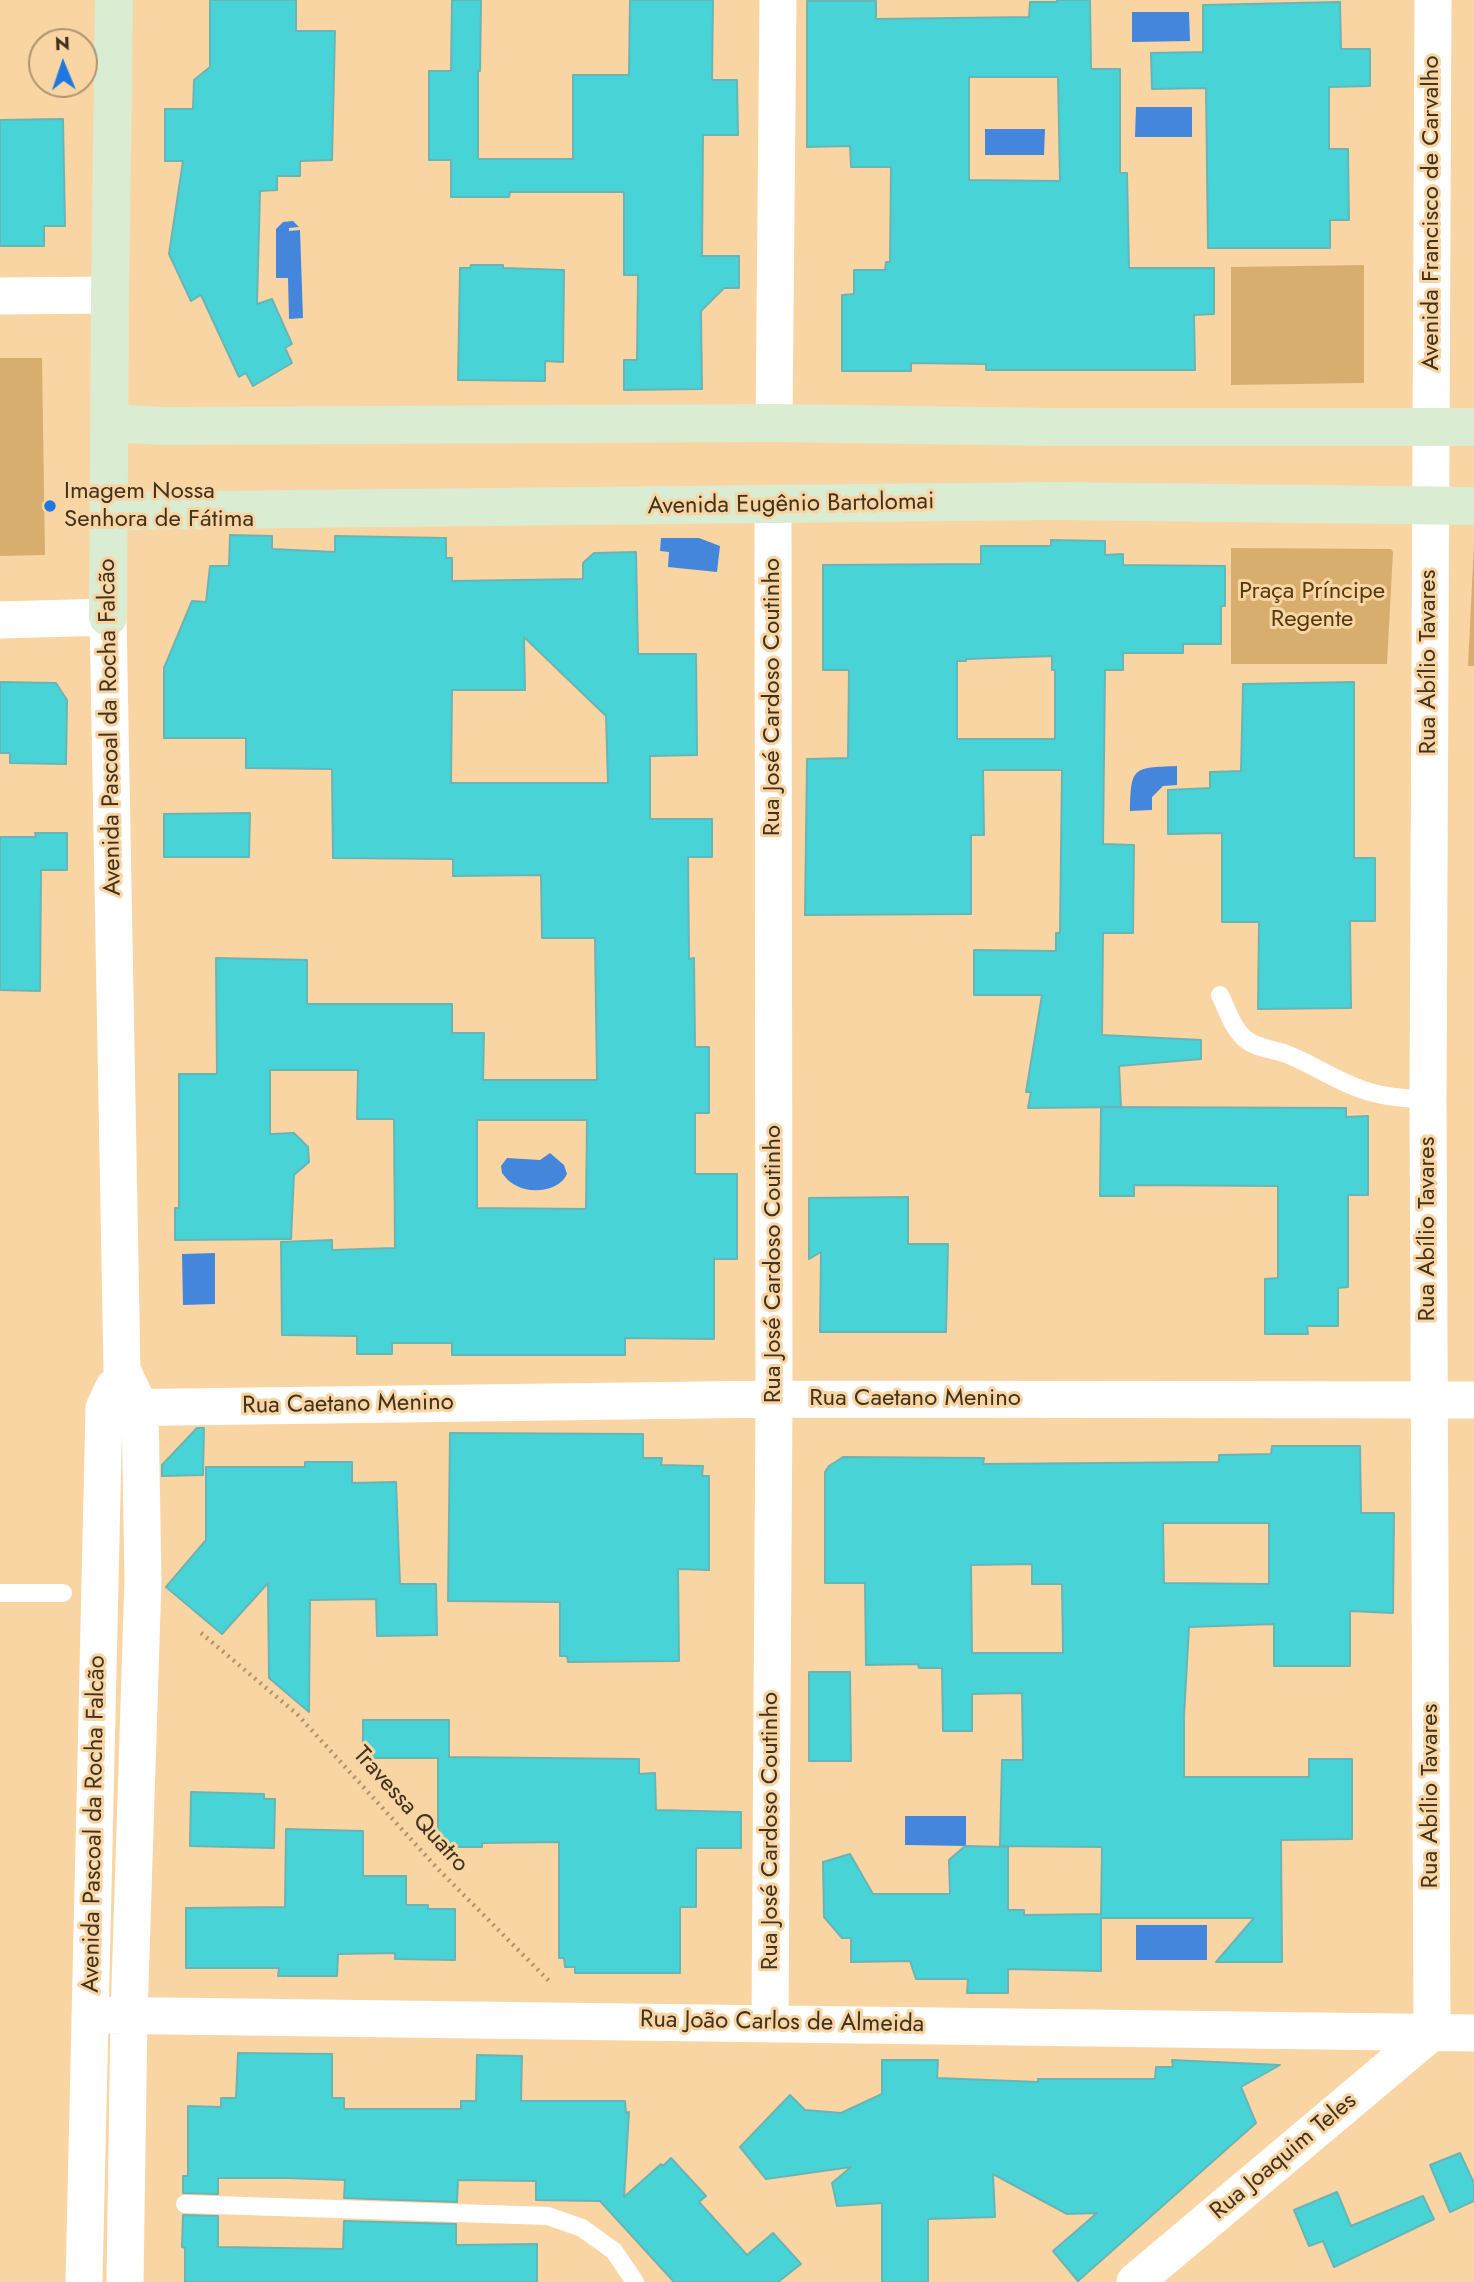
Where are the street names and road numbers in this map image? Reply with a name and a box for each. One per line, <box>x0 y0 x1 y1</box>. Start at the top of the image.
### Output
street label: Avenida Francisco de Carvalho <box>1418 55 1446 371</box>
street label: Avenida Eugênio Bartolomai <box>647 488 935 522</box>
street label: Avenida Pascoal da Rocha Falcão <box>94 558 128 896</box>
street label: Rua José Cardoso Coutinho <box>759 558 787 836</box>
street label: Rua Abílio Tavares <box>1415 570 1443 754</box>
street label: Rua José Cardoso Coutinho <box>760 1125 788 1403</box>
street label: Rua Abílio Tavares <box>1414 1137 1442 1321</box>
street label: Rua Caetano Menino <box>809 1385 1021 1413</box>
street label: Rua Caetano Menino <box>242 1389 454 1421</box>
street label: Avenida Pascoal da Rocha Falcão <box>78 1655 112 1993</box>
street label: Rua José Cardoso Coutinho <box>757 1692 785 1970</box>
street label: Rua Abílio Tavares <box>1417 1704 1445 1888</box>
street label: Travessa Quatro <box>346 1741 474 1879</box>
street label: Rua João Carlos de Almeida <box>640 2006 924 2040</box>
street label: Rua Joaquim Teles <box>1205 2087 1363 2227</box>

